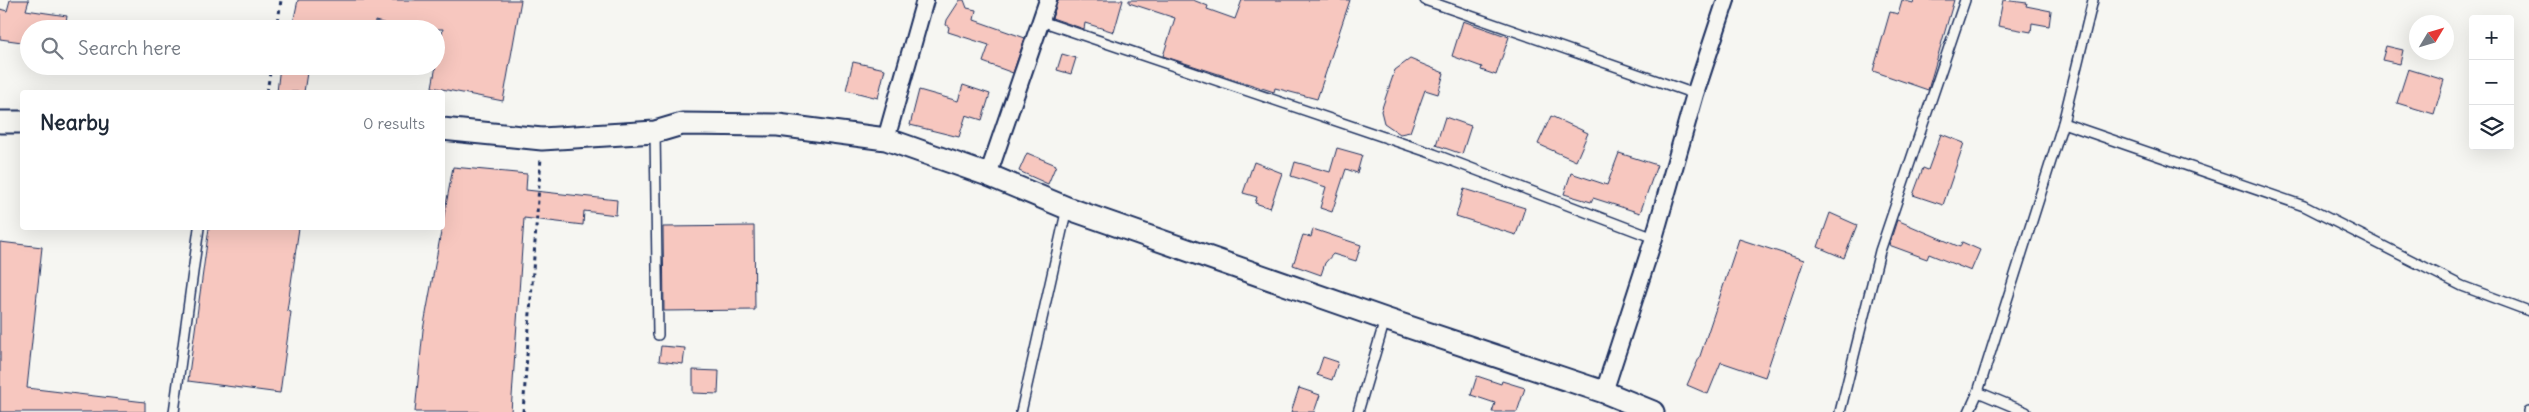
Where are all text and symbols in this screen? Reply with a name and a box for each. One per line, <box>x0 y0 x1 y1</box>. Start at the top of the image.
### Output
north arrow <box>2409 15 2454 60</box>
map controls <box>2469 15 2514 150</box>
button: + <box>2469 15 2514 60</box>
search box <box>20 20 445 75</box>
icon: search <box>38 34 66 62</box>
text: Search here <box>78 36 181 60</box>
button: − <box>2469 60 2514 105</box>
button: layers <box>2469 105 2514 150</box>
text: Nearby <box>40 109 110 136</box>
text: 0 results <box>363 113 425 133</box>

